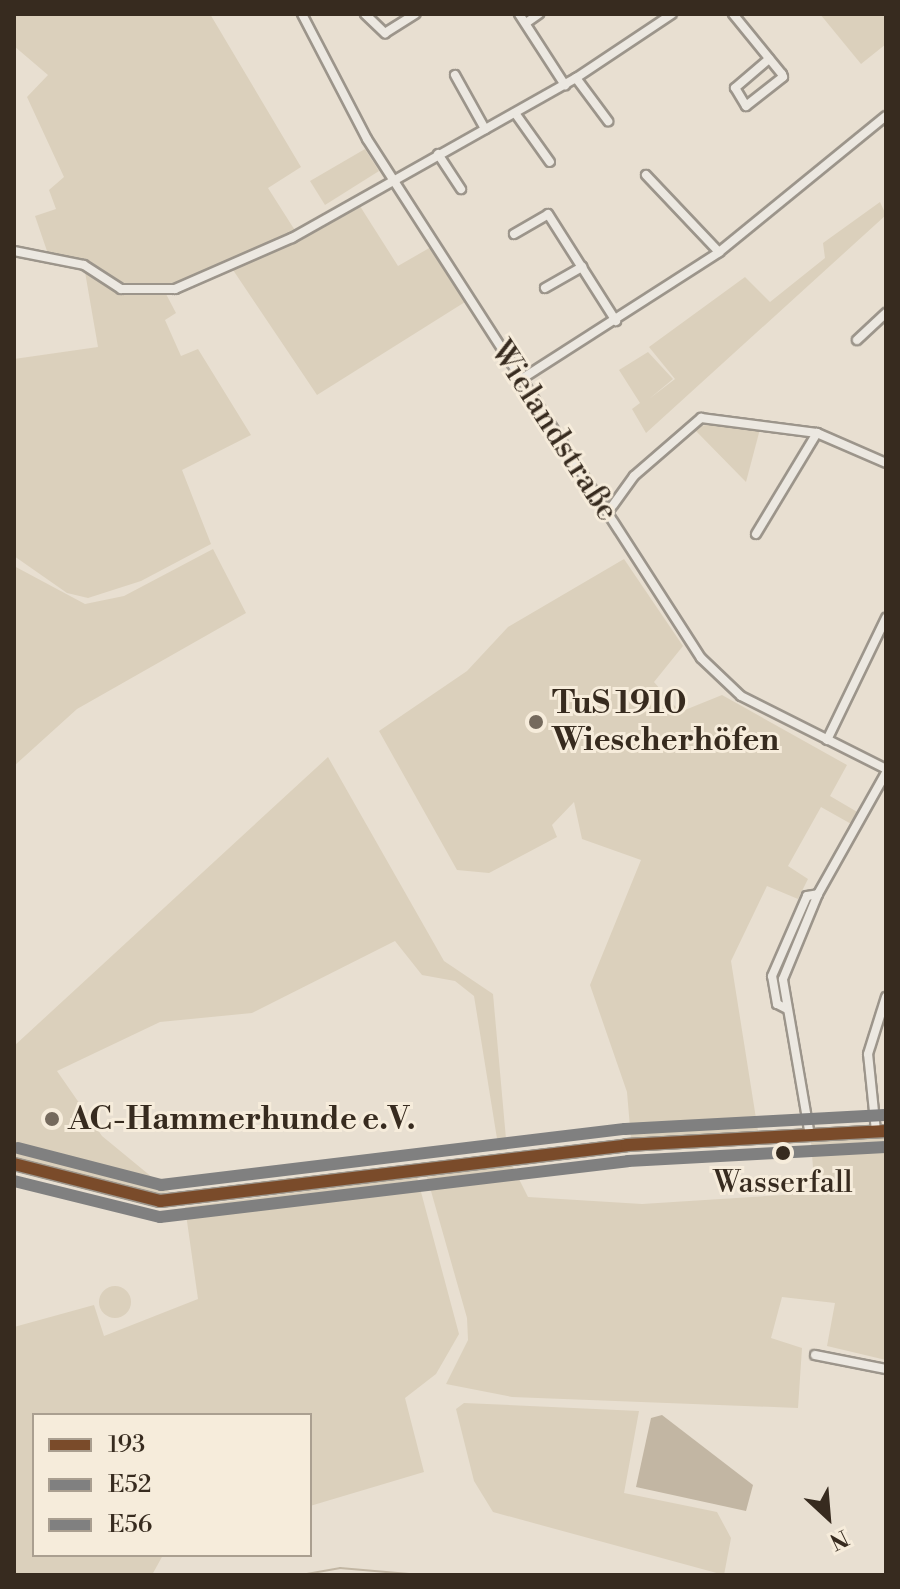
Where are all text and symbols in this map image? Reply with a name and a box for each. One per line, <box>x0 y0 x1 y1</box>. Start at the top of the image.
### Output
street label: Wielandstraße <box>481 334 627 528</box>
place label: TuS 1910 Wiescherhöfen <box>552 685 779 760</box>
marker: TuS 1910 Wiescherhöfen <box>527 713 545 731</box>
place label: AC-Hammerhunde e.V. <box>68 1100 416 1138</box>
marker: AC-Hammerhunde e.V. <box>43 1110 61 1128</box>
marker: Wasserfall <box>775 1145 791 1161</box>
place label: Wasserfall <box>713 1165 853 1201</box>
legend <box>32 1413 312 1557</box>
text: 193 <box>108 1430 145 1460</box>
text: E52 <box>108 1470 152 1500</box>
north arrow <box>788 1477 868 1557</box>
text: E56 <box>108 1510 152 1540</box>
text: N <box>825 1523 852 1555</box>

